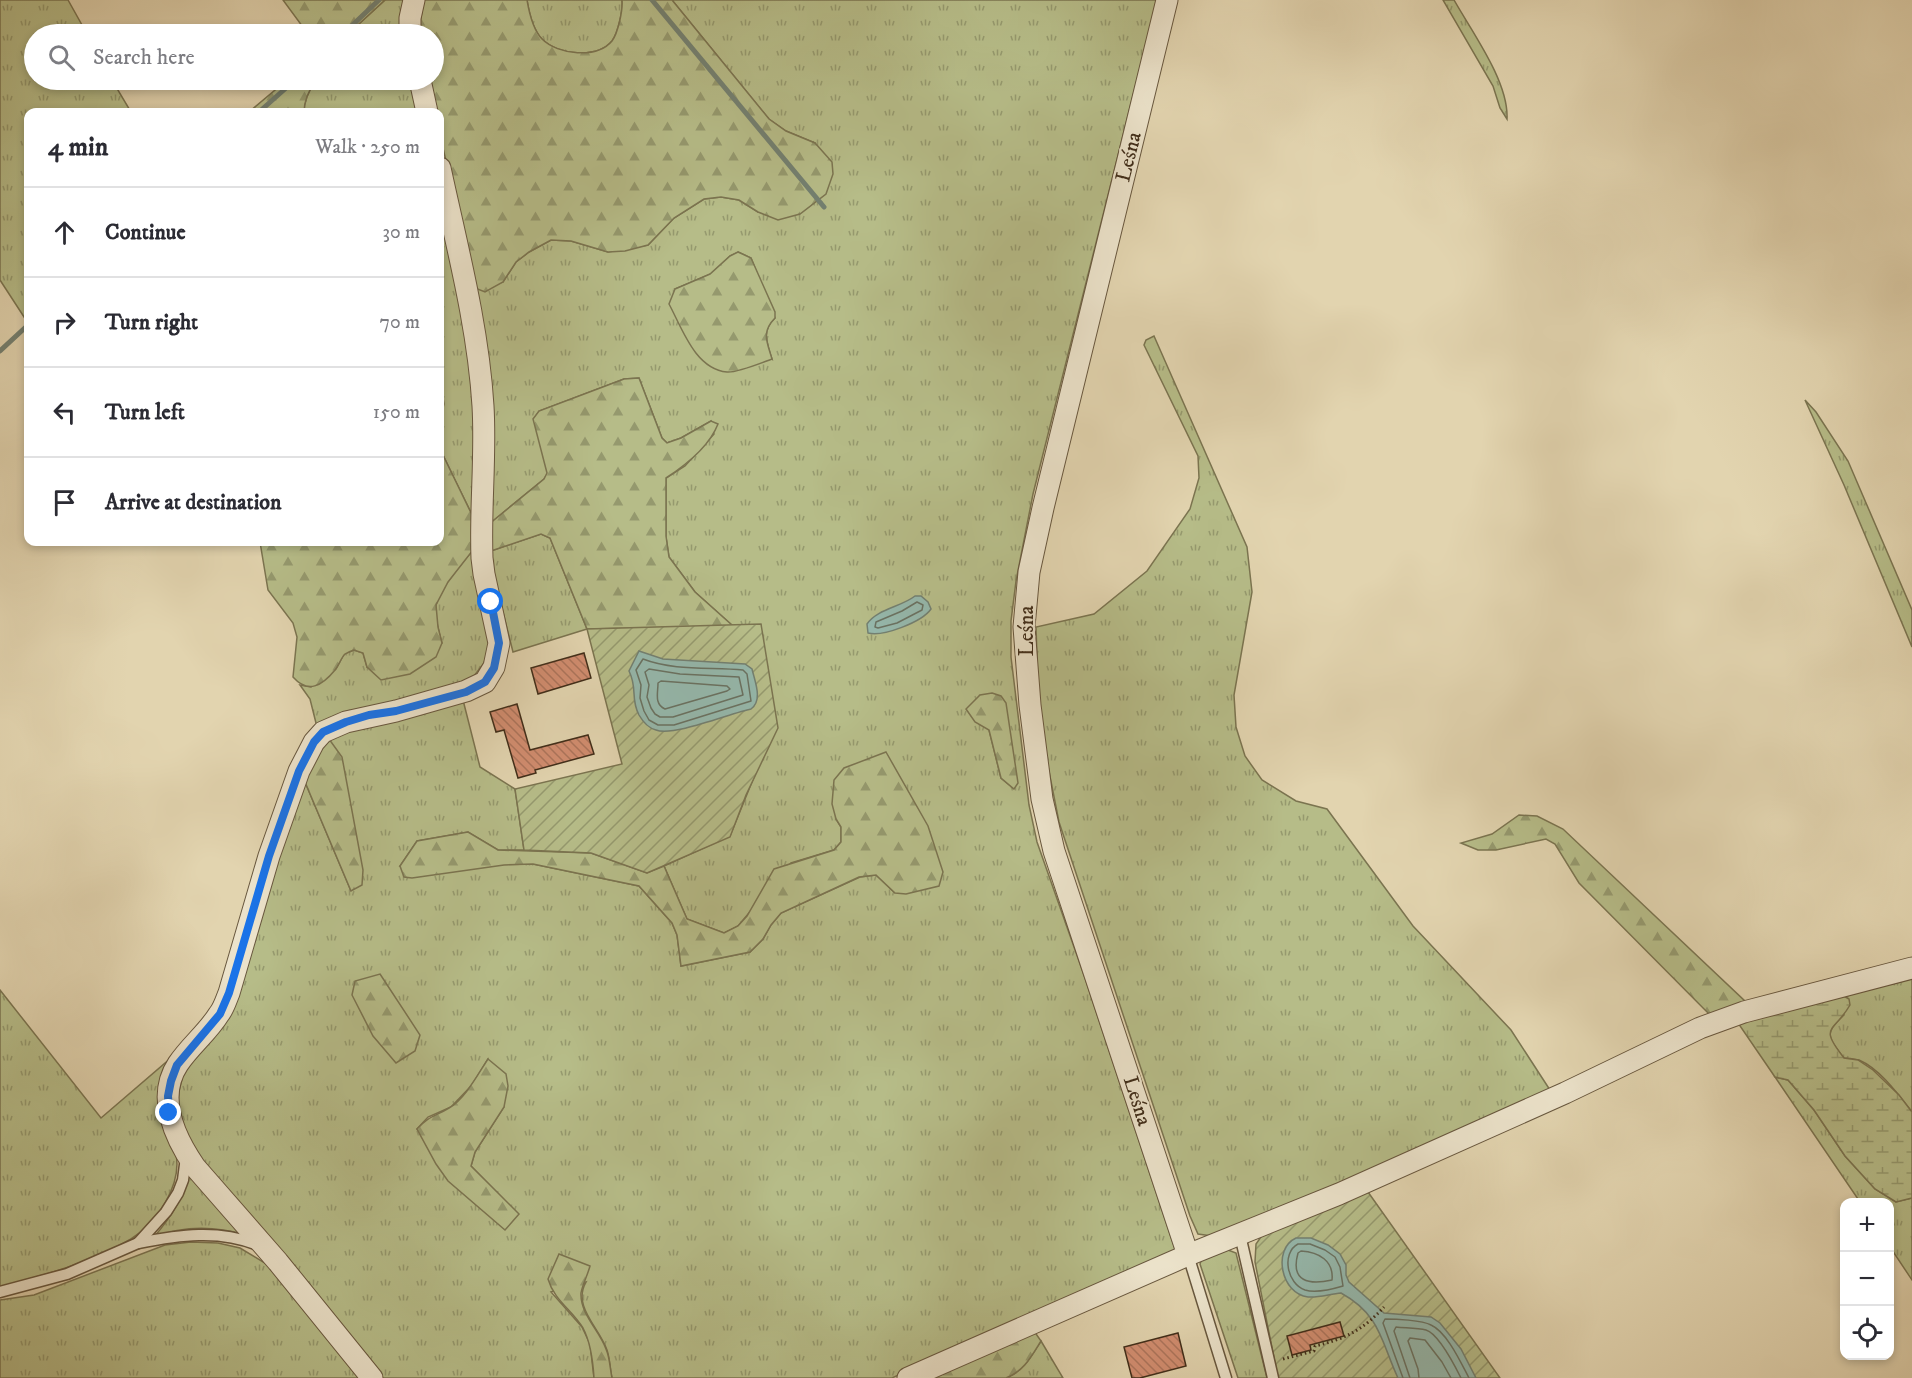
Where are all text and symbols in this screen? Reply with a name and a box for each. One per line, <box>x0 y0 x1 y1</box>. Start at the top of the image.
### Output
search box <box>24 24 444 90</box>
icon: search <box>45 41 78 74</box>
text: Search here <box>93 44 195 71</box>
street label: Leśna <box>1110 129 1148 185</box>
text: 4 min <box>48 131 108 164</box>
text: Walk · 250 m <box>315 135 420 160</box>
icon: ahead <box>48 216 81 249</box>
text: Continue <box>105 219 186 246</box>
text: 30 m <box>382 220 420 245</box>
icon: right <box>48 306 81 339</box>
text: Turn right <box>105 309 198 336</box>
text: 70 m <box>379 310 420 335</box>
icon: left <box>48 396 81 429</box>
text: Turn left <box>105 399 185 426</box>
text: 150 m <box>373 400 420 425</box>
icon: arrive <box>48 486 81 519</box>
text: Arrive at destination <box>105 489 282 516</box>
route start <box>477 588 503 614</box>
street label: Leśna <box>1014 606 1040 656</box>
street label: Leśna <box>1117 1073 1157 1129</box>
route end <box>155 1099 181 1125</box>
map controls <box>1840 1198 1894 1360</box>
button: + <box>1840 1198 1894 1252</box>
button: − <box>1840 1252 1894 1306</box>
button: locate <box>1840 1306 1894 1360</box>

